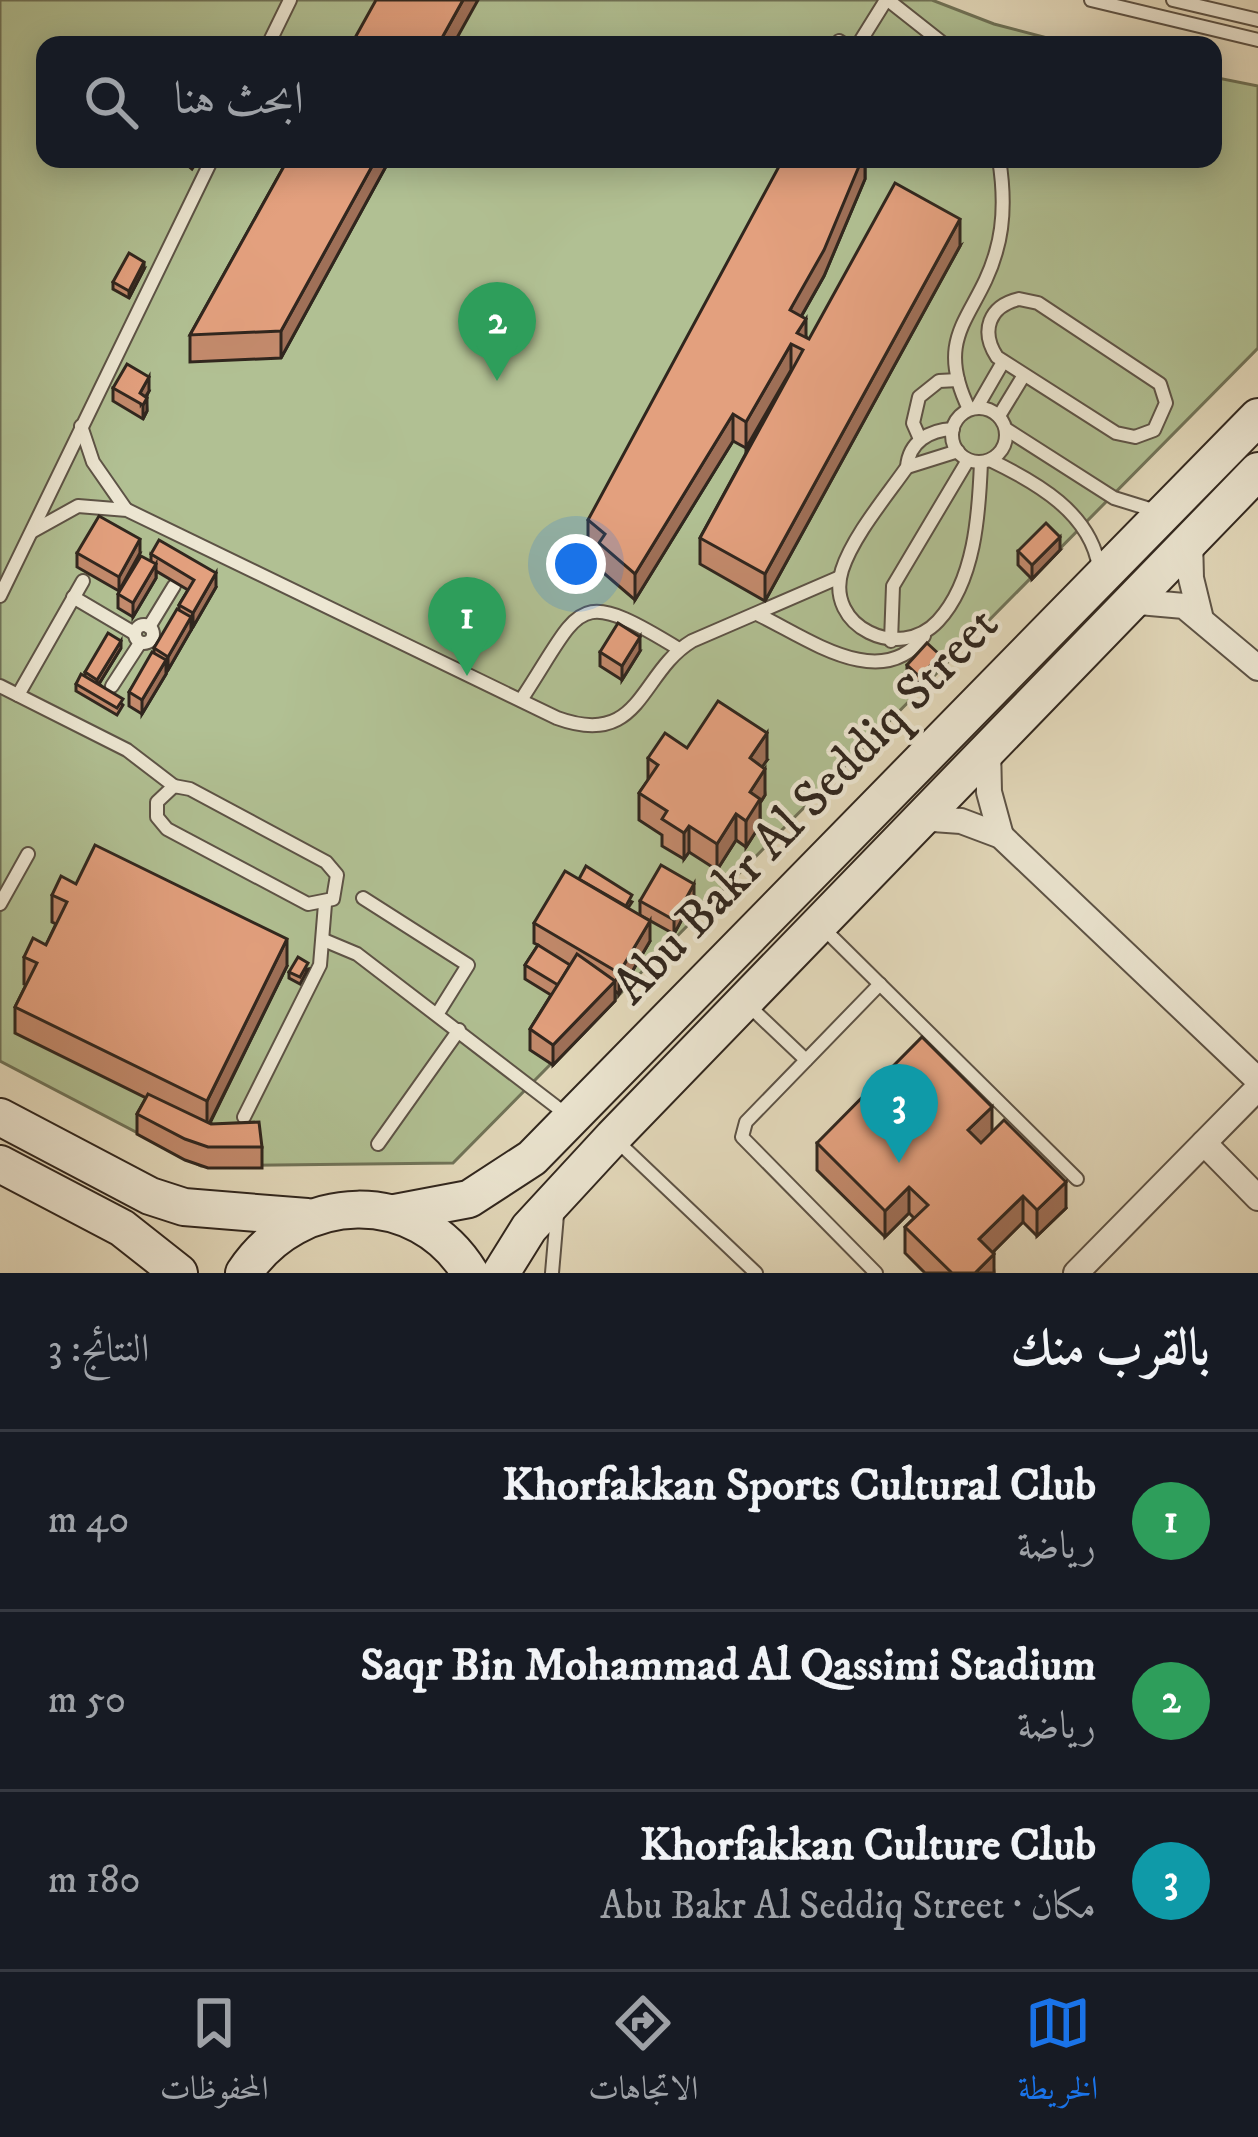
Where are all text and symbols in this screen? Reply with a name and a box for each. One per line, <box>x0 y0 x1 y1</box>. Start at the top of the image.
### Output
search box <box>36 36 1222 168</box>
icon: search <box>78 69 144 135</box>
text: ابحث هنا <box>174 72 304 128</box>
pin: 2 <box>458 282 536 381</box>
your location <box>546 534 606 594</box>
pin: 1 <box>428 577 506 676</box>
street label: Abu Bakr Al Seddiq Street <box>599 594 1013 1018</box>
pin: 3 <box>860 1064 938 1163</box>
text: بالقرب منك <box>1011 1317 1210 1381</box>
text: النتائج: 3 <box>48 1325 150 1374</box>
text: Khorfakkan Sports Cultural Club <box>502 1458 1096 1514</box>
text: 40 m <box>48 1496 129 1545</box>
text: 1 <box>1164 1496 1178 1545</box>
text: رياضة <box>1017 1522 1096 1571</box>
text: Saqr Bin Mohammad Al Qassimi Stadium <box>360 1638 1096 1694</box>
text: 50 m <box>48 1676 126 1725</box>
text: 2 <box>1161 1676 1181 1725</box>
text: رياضة <box>1017 1702 1096 1751</box>
text: Khorfakkan Culture Club <box>640 1818 1096 1874</box>
text: 180 m <box>48 1856 141 1905</box>
text: 3 <box>1164 1856 1178 1905</box>
text: مكان · Abu Bakr Al Seddiq Street <box>600 1882 1096 1931</box>
tab: المحفوظات <box>160 1990 269 2120</box>
tab: الاتجاهات <box>588 1990 698 2120</box>
tab: الخريطة <box>1018 1990 1098 2120</box>

